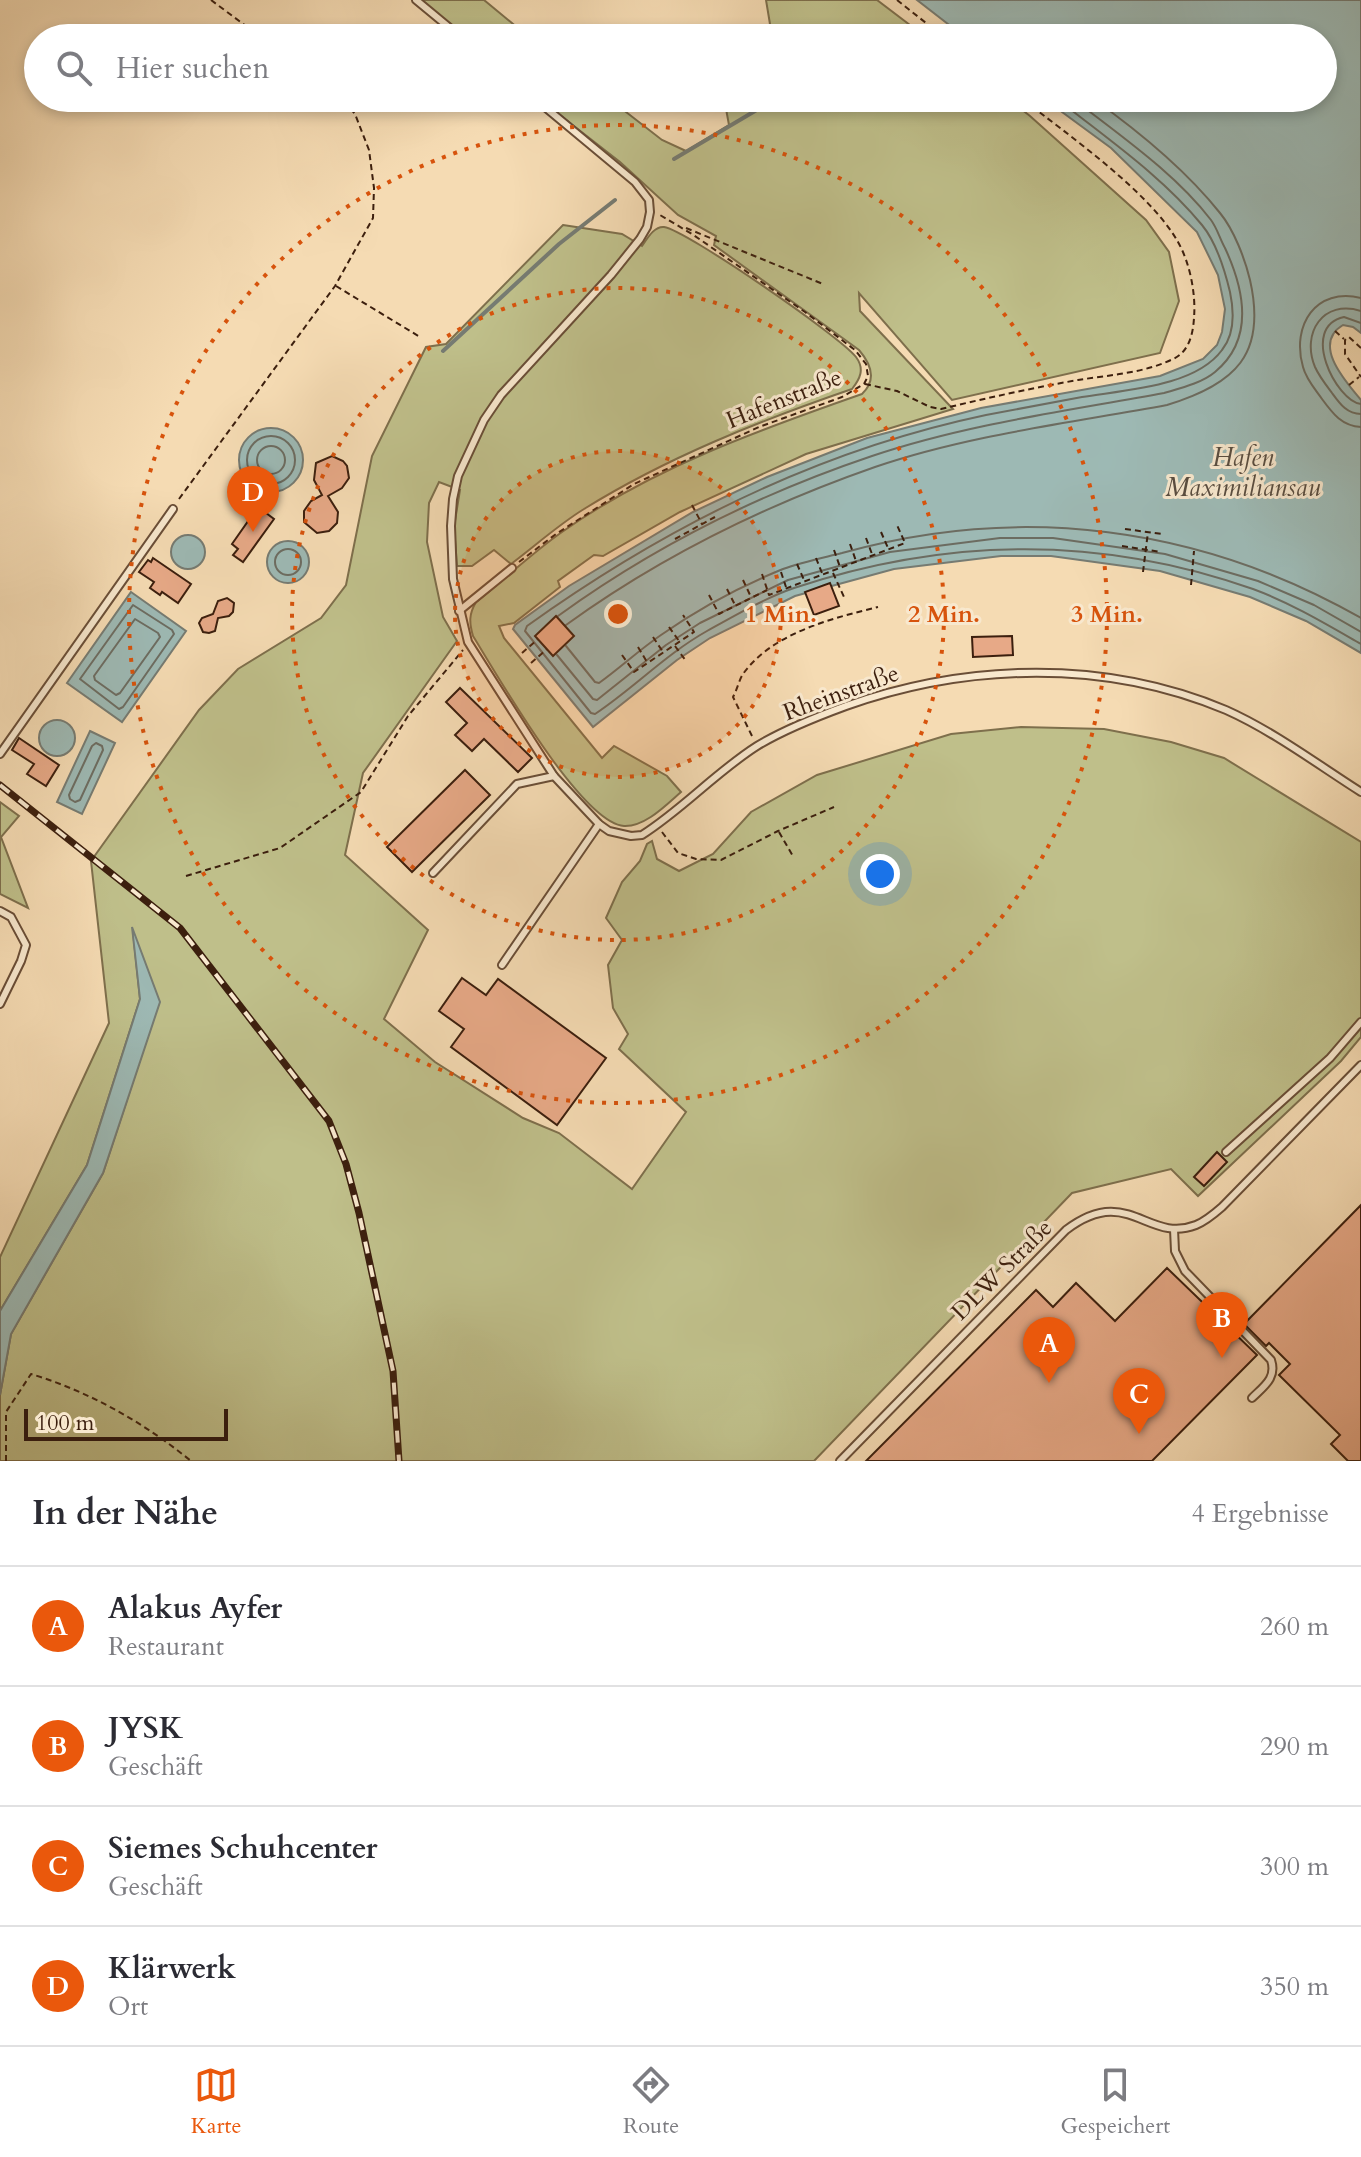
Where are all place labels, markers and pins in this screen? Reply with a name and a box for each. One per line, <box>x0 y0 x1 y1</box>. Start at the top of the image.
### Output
pin: D <box>227 466 279 532</box>
centre of rings <box>604 600 632 628</box>
pin: B <box>1196 1292 1248 1358</box>
pin: A <box>1023 1317 1075 1383</box>
pin: C <box>1113 1368 1165 1434</box>

